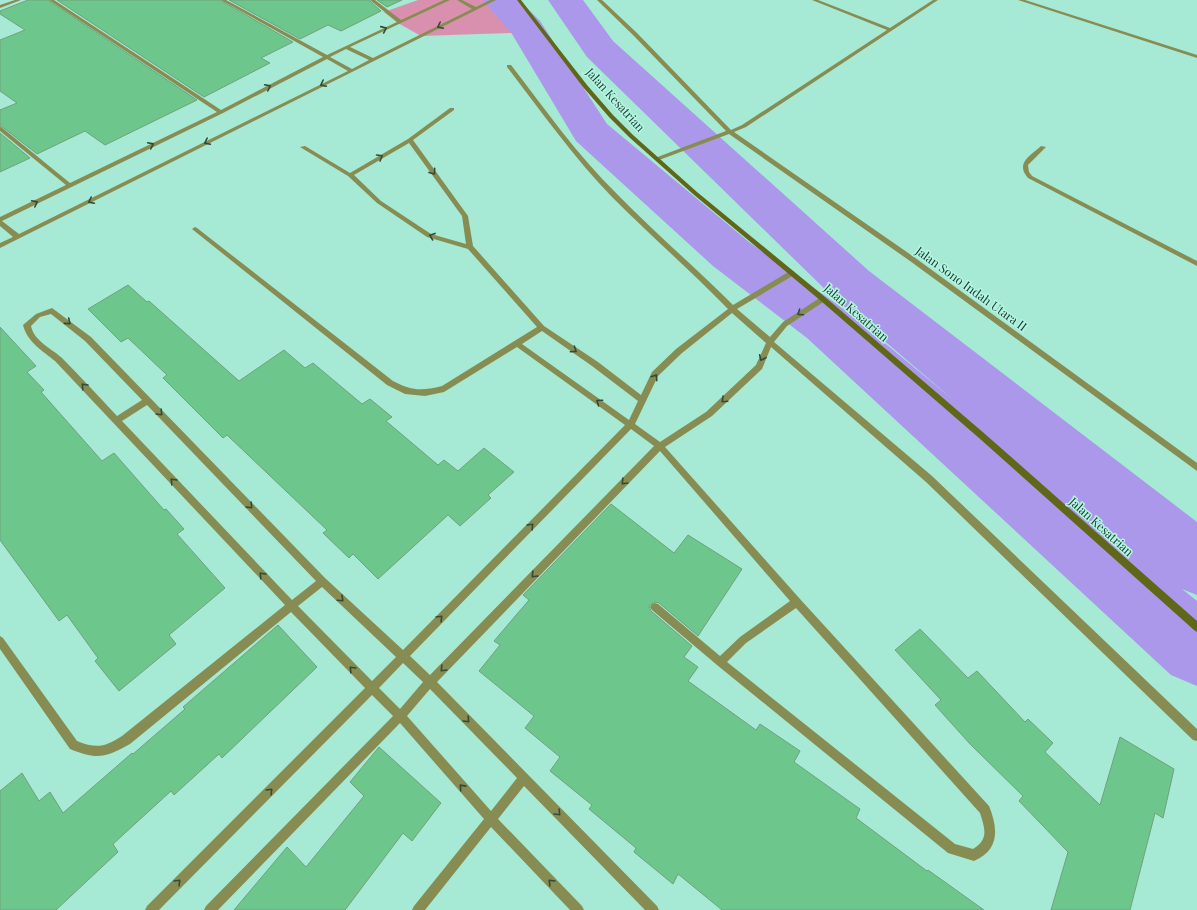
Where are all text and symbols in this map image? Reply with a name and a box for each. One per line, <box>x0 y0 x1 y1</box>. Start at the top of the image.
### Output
one-way arrow <box>437 22 444 29</box>
one-way arrow <box>380 26 387 34</box>
street label: Jalan Kesatrian <box>582 63 649 135</box>
one-way arrow <box>320 79 328 87</box>
one-way arrow <box>264 84 271 92</box>
one-way arrow <box>204 137 212 145</box>
one-way arrow <box>147 142 155 150</box>
one-way arrow <box>376 155 383 162</box>
one-way arrow <box>428 167 435 174</box>
one-way arrow <box>88 196 95 204</box>
one-way arrow <box>31 200 38 207</box>
one-way arrow <box>429 233 436 241</box>
street label: Jalan Sono Indah Utara II <box>912 242 1030 334</box>
street label: Jalan Kesatrian <box>820 279 892 345</box>
one-way arrow <box>798 309 805 316</box>
one-way arrow <box>63 317 70 324</box>
one-way arrow <box>570 345 577 353</box>
one-way arrow <box>759 355 767 362</box>
one-way arrow <box>650 374 658 381</box>
one-way arrow <box>81 383 88 391</box>
one-way arrow <box>721 395 729 403</box>
one-way arrow <box>596 399 603 407</box>
one-way arrow <box>155 408 163 416</box>
one-way arrow <box>622 477 629 485</box>
one-way arrow <box>170 478 178 486</box>
street label: Jalan Kesatrian <box>1066 493 1137 559</box>
one-way arrow <box>245 501 253 509</box>
one-way arrow <box>526 523 534 531</box>
one-way arrow <box>531 570 539 578</box>
one-way arrow <box>260 572 267 580</box>
one-way arrow <box>337 594 344 601</box>
one-way arrow <box>435 615 443 623</box>
one-way arrow <box>440 664 448 672</box>
one-way arrow <box>349 666 357 674</box>
one-way arrow <box>462 715 470 723</box>
one-way arrow <box>460 784 467 791</box>
one-way arrow <box>265 788 273 795</box>
one-way arrow <box>553 808 561 816</box>
one-way arrow <box>548 879 556 887</box>
one-way arrow <box>173 880 181 887</box>

